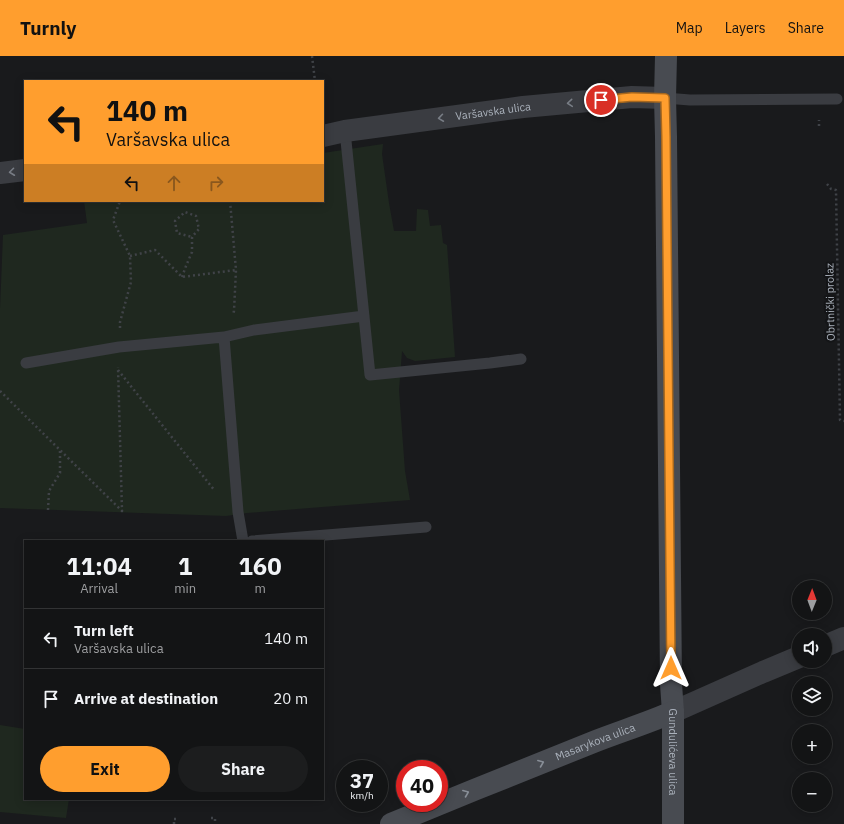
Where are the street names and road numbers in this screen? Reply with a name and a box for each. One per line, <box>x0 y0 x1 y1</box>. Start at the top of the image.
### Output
street label: Varšavska ulica <box>455 99 532 123</box>
street label: Obrtnički prolaz <box>822 263 838 341</box>
street label: Gundulićeva ulica <box>666 708 680 796</box>
street label: Masarykova ulica <box>553 720 637 764</box>

